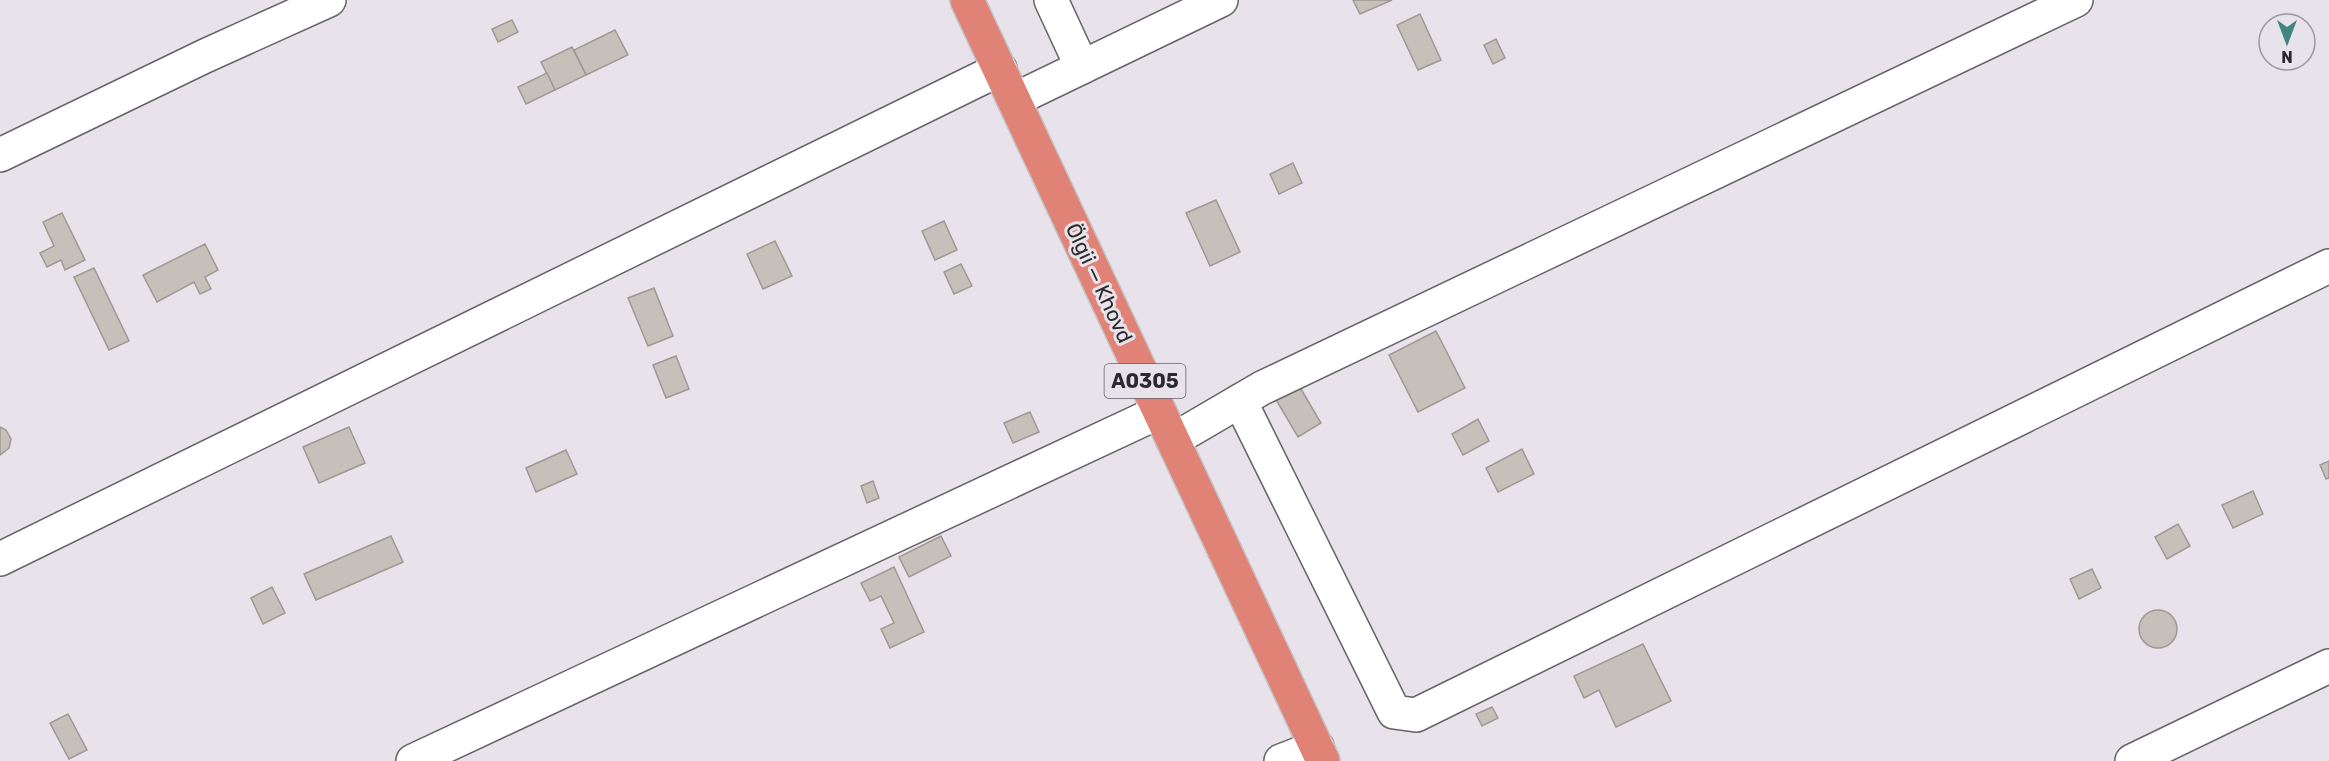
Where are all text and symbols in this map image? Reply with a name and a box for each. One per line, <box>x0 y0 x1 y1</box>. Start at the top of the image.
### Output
north arrow <box>2257 12 2317 72</box>
text: N <box>2281 47 2293 66</box>
street label: Ölgii — Khovd <box>1061 219 1138 347</box>
road number: A0305 <box>1104 364 1186 398</box>

